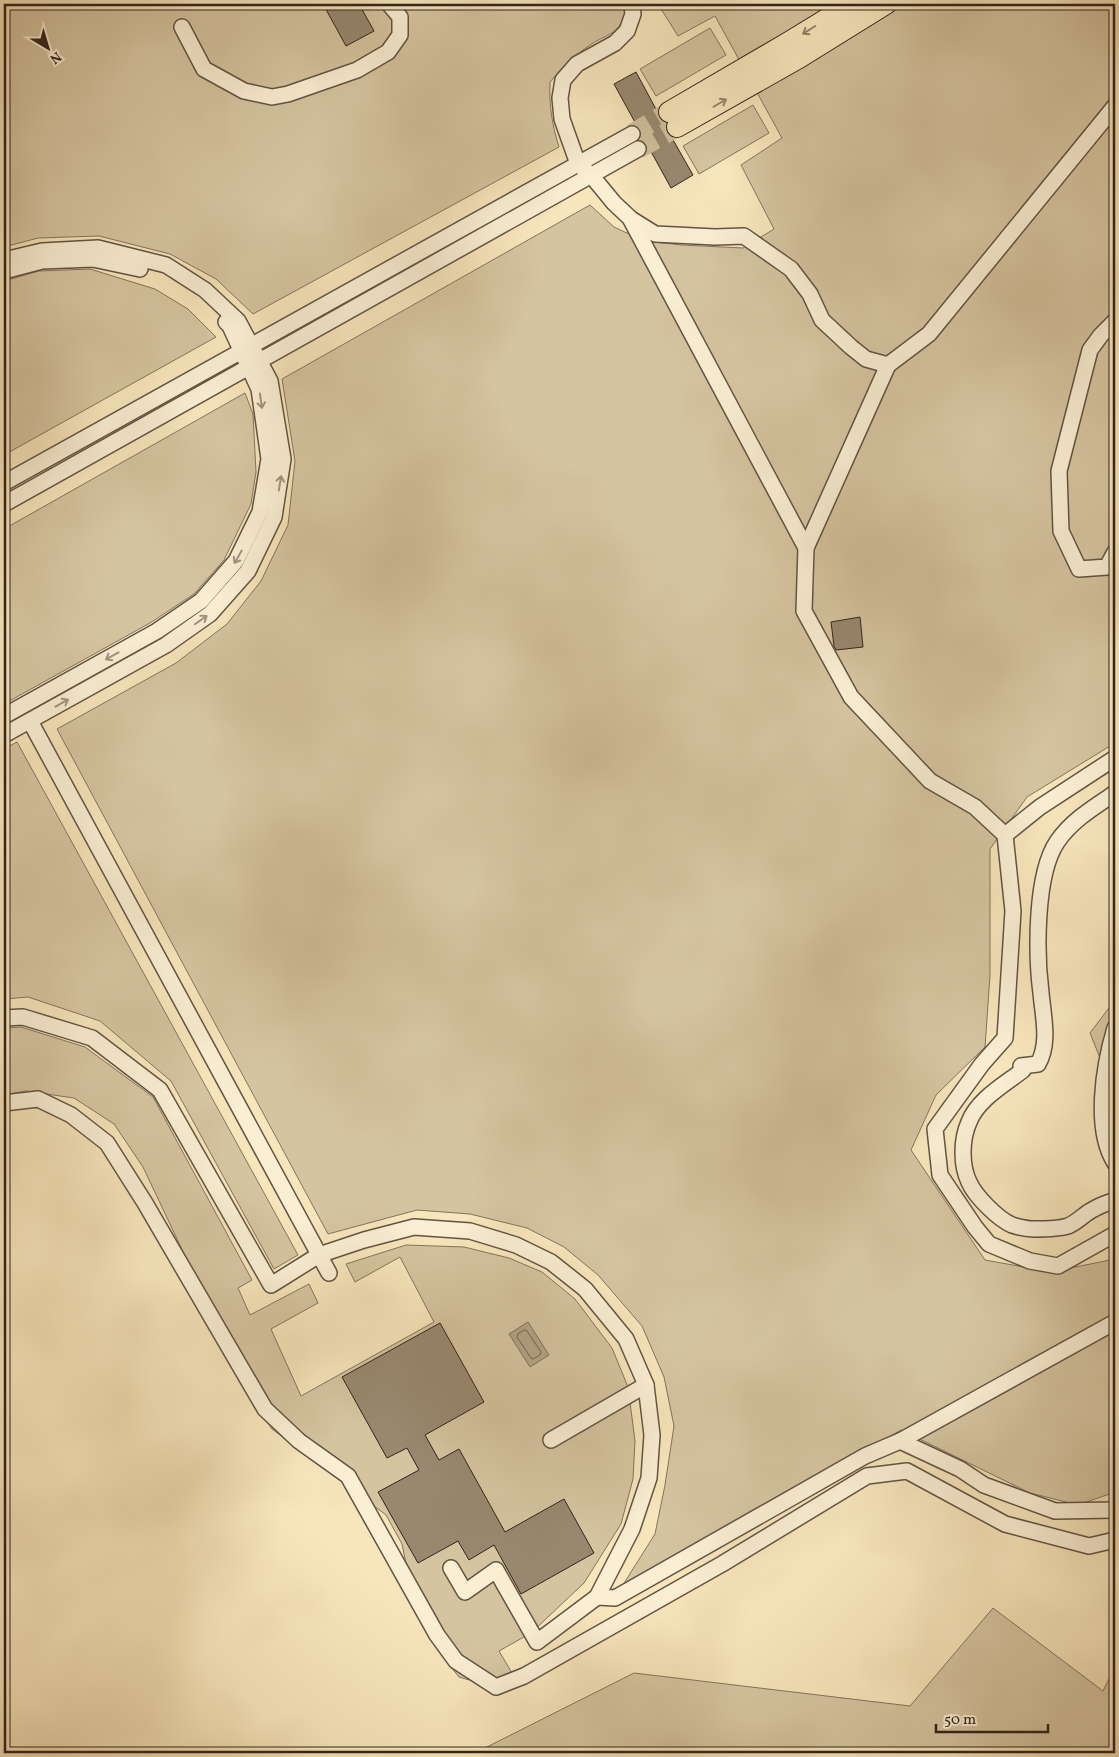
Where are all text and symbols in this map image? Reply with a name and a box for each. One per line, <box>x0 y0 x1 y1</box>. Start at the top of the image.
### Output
north arrow <box>22 22 72 72</box>
one-way arrow <box>803 25 817 35</box>
text: N <box>45 46 65 68</box>
one-way arrow <box>712 98 727 108</box>
one-way arrow <box>256 392 266 408</box>
one-way arrow <box>275 475 285 491</box>
one-way arrow <box>233 549 243 564</box>
one-way arrow <box>194 615 208 625</box>
one-way arrow <box>105 651 120 661</box>
one-way arrow <box>54 698 69 708</box>
scale bar <box>936 1702 1049 1734</box>
text: 50 m <box>944 1710 976 1731</box>

